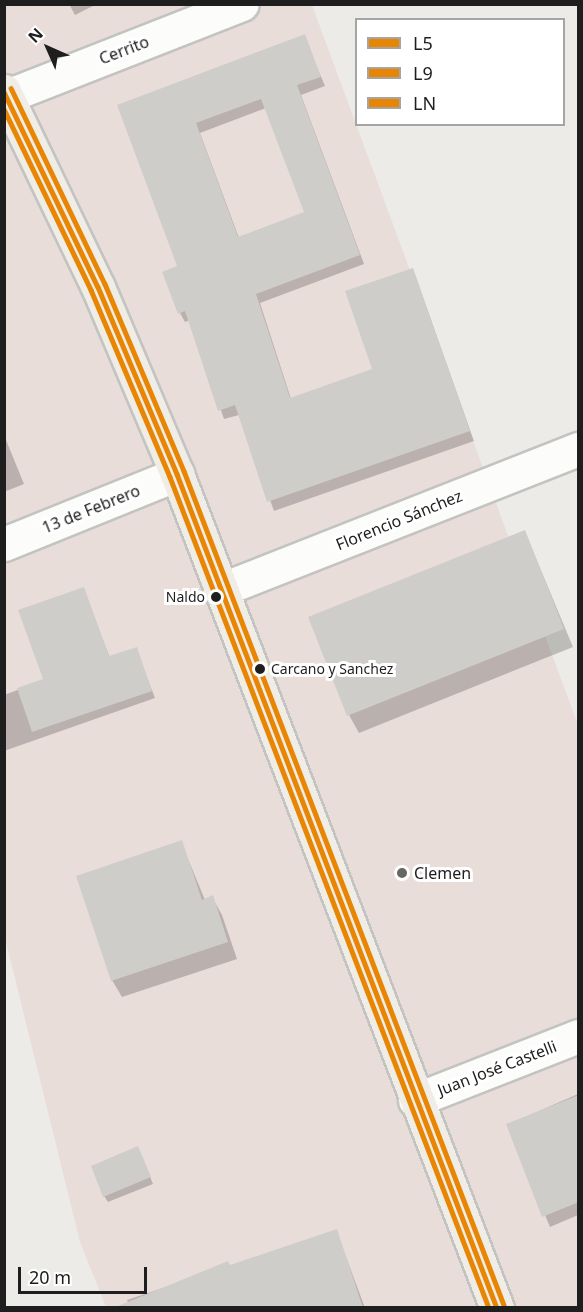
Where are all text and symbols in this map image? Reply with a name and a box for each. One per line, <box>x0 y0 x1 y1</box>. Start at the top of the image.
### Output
north arrow <box>18 18 78 78</box>
legend <box>355 18 565 126</box>
text: N <box>23 23 48 48</box>
text: L5 <box>413 31 433 55</box>
street label: Cerrito <box>96 32 152 68</box>
text: L9 <box>413 61 433 85</box>
text: LN <box>413 91 436 115</box>
street label: 13 de Febrero <box>39 481 143 537</box>
street label: Florencio Sánchez <box>333 486 465 554</box>
place label: Naldo <box>166 589 205 605</box>
marker: Naldo <box>210 591 222 603</box>
place label: Carcano y Sanchez <box>271 661 393 677</box>
marker: Carcano y Sanchez <box>254 663 266 675</box>
place label: Clemen <box>414 863 471 883</box>
marker: Clemen <box>395 866 409 880</box>
street label: Juan José Castelli <box>435 1036 559 1100</box>
scale bar <box>21 1255 150 1293</box>
text: 20 m <box>29 1265 71 1289</box>

